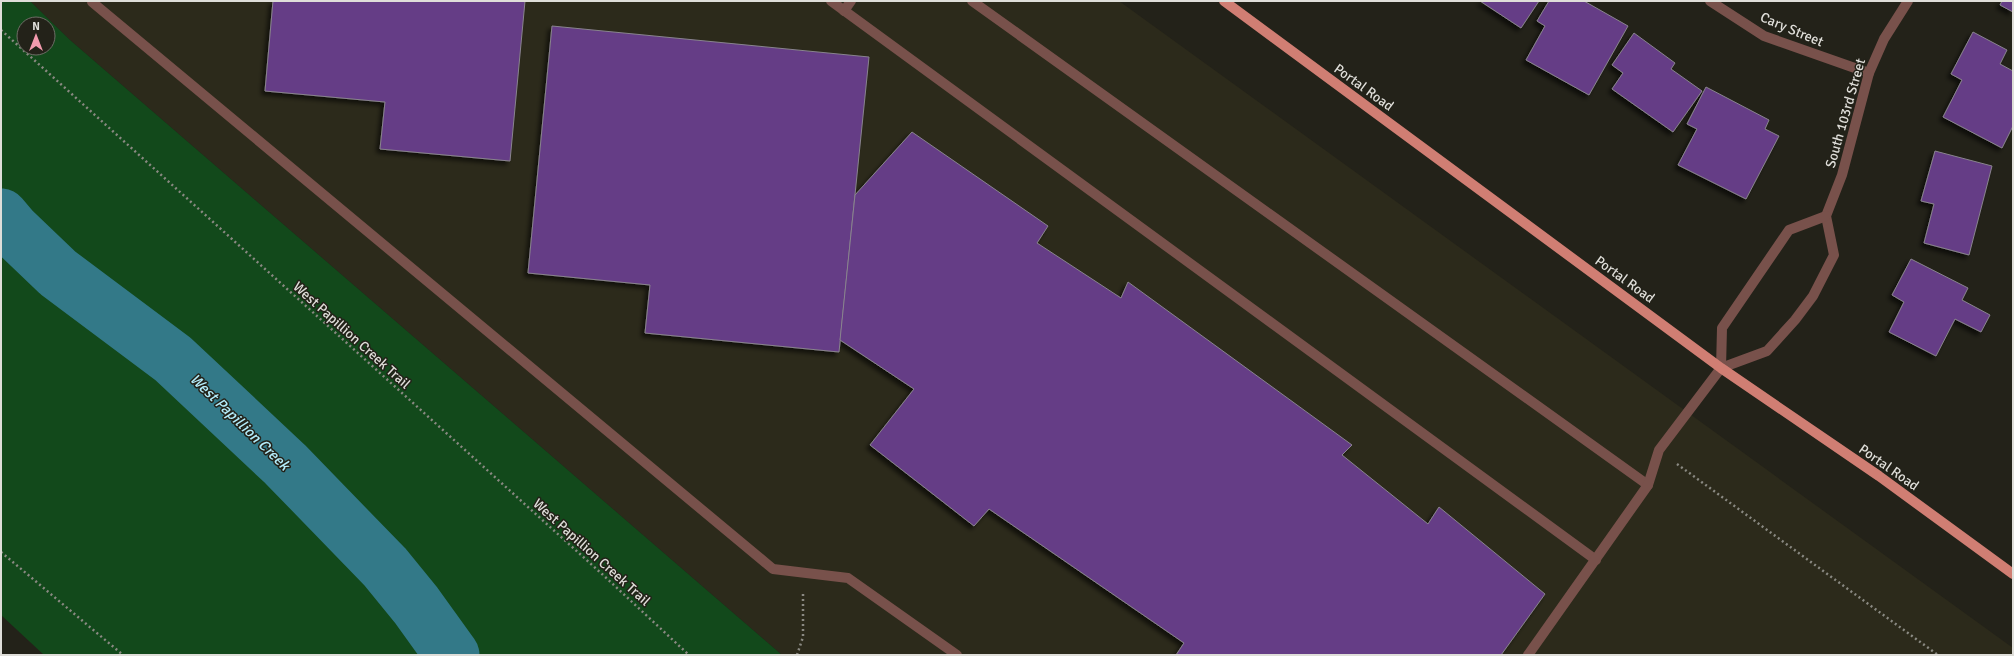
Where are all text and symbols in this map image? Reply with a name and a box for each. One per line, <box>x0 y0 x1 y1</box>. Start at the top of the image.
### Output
street label: Cary Street <box>1758 9 1826 50</box>
north arrow <box>16 16 56 56</box>
text: N <box>32 20 40 33</box>
street label: South 103rd Street <box>1822 56 1869 170</box>
street label: Portal Road <box>1331 60 1397 115</box>
street label: Portal Road <box>1592 252 1658 307</box>
street label: West Papillion Creek Trail <box>290 278 414 393</box>
water label: West Papillion Creek <box>187 370 295 475</box>
street label: Portal Road <box>1855 441 1922 494</box>
street label: West Papillion Creek Trail <box>530 495 654 610</box>

